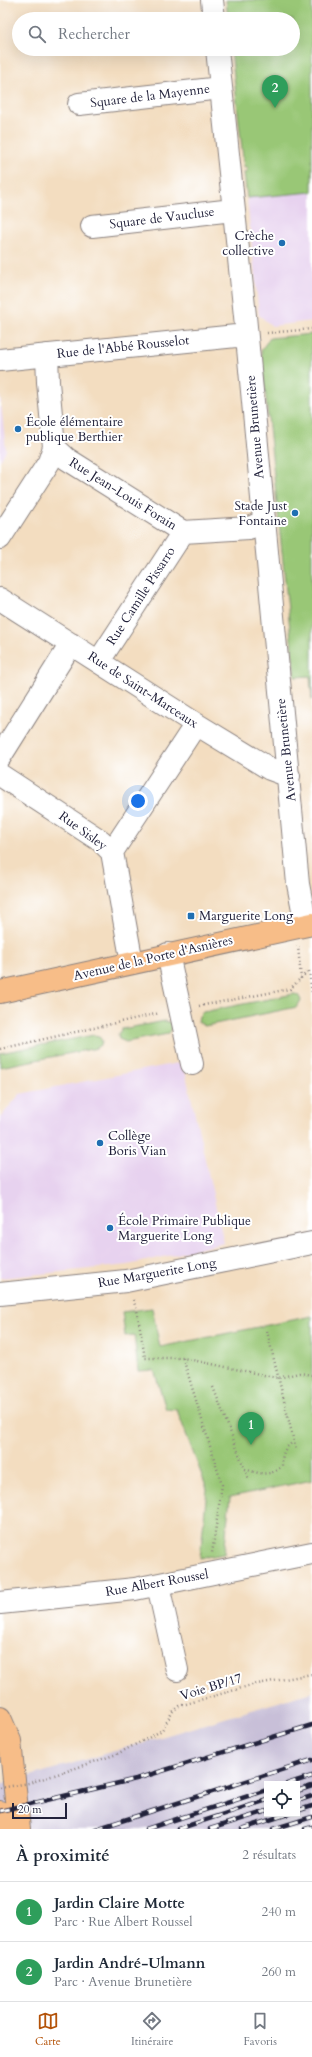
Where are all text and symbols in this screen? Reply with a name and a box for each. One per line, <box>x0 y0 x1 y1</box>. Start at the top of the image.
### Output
search box <box>12 12 300 56</box>
icon: search <box>26 23 48 45</box>
text: Rechercher <box>58 24 130 44</box>
pin: 2 <box>262 75 288 108</box>
street label: Square de la Mayenne <box>89 80 211 112</box>
street label: Square de Vaucluse <box>108 203 216 233</box>
place label: Crèche collective <box>222 227 274 260</box>
marker: Crèche collective <box>277 238 287 248</box>
street label: Rue de l'Abbé Rousselot <box>56 331 190 363</box>
street label: Avenue Brunetière <box>241 374 268 480</box>
place label: École élémentaire publique Berthier <box>26 413 123 446</box>
marker: École élémentaire publique Berthier <box>13 424 23 434</box>
street label: Rue Jean-Louis Forain <box>66 454 181 535</box>
place label: Stade Just Fontaine <box>234 497 287 530</box>
marker: Stade Just Fontaine <box>290 508 300 518</box>
street label: Rue Camille Pissarro <box>102 543 180 649</box>
street label: Rue de Saint-Marceaux <box>84 647 202 733</box>
street label: Avenue Brunetière <box>272 697 300 803</box>
your location <box>128 791 148 811</box>
street label: Rue Sisley <box>55 807 111 855</box>
place label: Marguerite Long <box>199 907 294 925</box>
marker: Marguerite Long <box>186 911 196 921</box>
street label: Avenue de la Porte d'Asnières <box>72 931 234 985</box>
place label: Collège Boris Vian <box>108 1127 167 1160</box>
marker: Collège Boris Vian <box>95 1138 105 1148</box>
place label: École Primaire Publique Marguerite Long <box>118 1212 251 1245</box>
marker: École Primaire Publique Marguerite Long <box>105 1223 115 1233</box>
street label: Rue Marguerite Long <box>96 1254 218 1292</box>
pin: 1 <box>238 1412 264 1445</box>
street label: Rue Albert Roussel <box>104 1565 211 1601</box>
street label: Voie BP/17 <box>178 1669 244 1705</box>
map controls <box>264 1781 300 1817</box>
button: locate <box>264 1781 300 1817</box>
scale bar <box>12 1801 67 1820</box>
text: 20 m <box>18 1802 42 1817</box>
text: À proximité <box>16 1844 110 1867</box>
text: 2 résultats <box>242 1846 296 1864</box>
text: Jardin Claire Motte <box>54 1893 185 1913</box>
text: 1 <box>26 1903 32 1921</box>
text: 240 m <box>262 1903 296 1921</box>
text: Parc · Rue Albert Roussel <box>54 1913 193 1931</box>
text: Jardin André-Ulmann <box>54 1953 205 1973</box>
text: 2 <box>26 1963 32 1981</box>
text: 260 m <box>262 1963 296 1981</box>
text: Parc · Avenue Brunetière <box>54 1973 192 1991</box>
tab: Carte <box>35 2010 61 2049</box>
tab: Itinéraire <box>131 2010 173 2049</box>
tab: Favoris <box>244 2010 277 2049</box>

